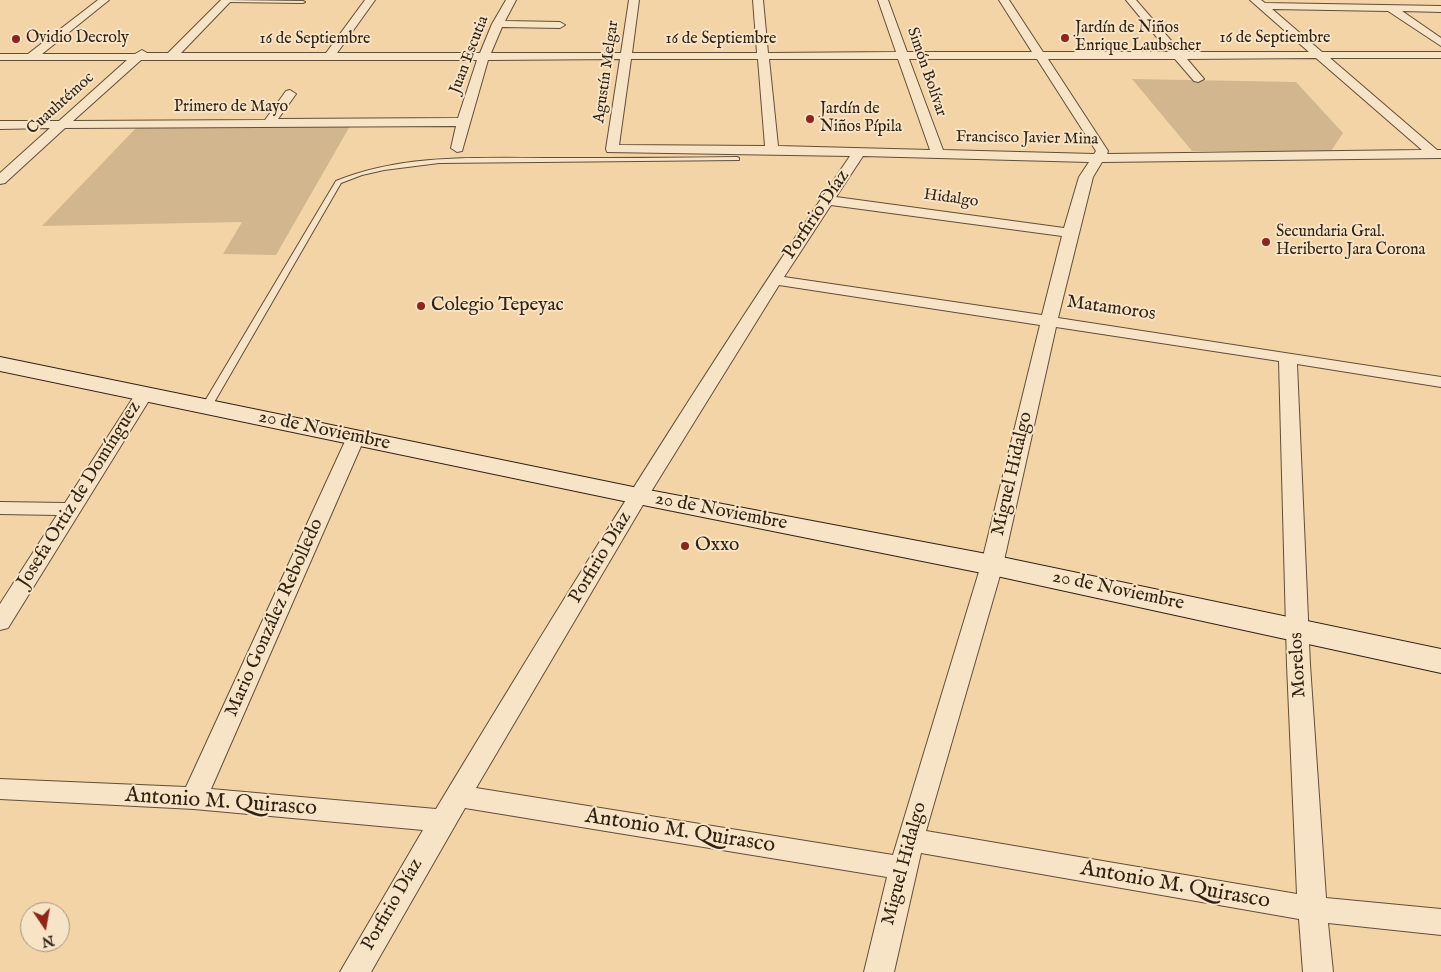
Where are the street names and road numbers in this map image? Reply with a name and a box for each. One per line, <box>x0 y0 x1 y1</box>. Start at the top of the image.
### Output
street label: Juan Escutia <box>446 13 494 97</box>
street label: Agustín Melgar <box>590 20 624 124</box>
street label: Simón Bolívar <box>902 25 950 119</box>
street label: 16 de Septiembre <box>1220 29 1330 49</box>
street label: 16 de Septiembre <box>260 30 370 50</box>
street label: 16 de Septiembre <box>666 30 776 50</box>
street label: Cuauhtémoc <box>23 69 99 139</box>
street label: Primero de Mayo <box>174 98 288 118</box>
street label: Francisco Javier Mina <box>956 128 1098 150</box>
street label: Porfirio Díaz <box>779 166 855 264</box>
street label: Hidalgo <box>922 186 980 212</box>
street label: Matamoros <box>1065 291 1157 327</box>
street label: Josefa Ortiz de Domínguez <box>13 398 147 592</box>
street label: 20 de Noviembre <box>256 406 392 456</box>
street label: Miguel Hidalgo <box>988 410 1038 538</box>
street label: 20 de Noviembre <box>653 488 789 536</box>
street label: Porfirio Díaz <box>565 508 637 608</box>
street label: Mario González Rebolledo <box>221 515 329 721</box>
street label: 20 de Noviembre <box>1050 566 1186 616</box>
street label: Morelos <box>1286 632 1312 698</box>
street label: Antonio M. Quirasco <box>124 783 318 823</box>
street label: Miguel Hidalgo <box>878 800 932 928</box>
street label: Antonio M. Quirasco <box>583 804 777 860</box>
street label: Porfirio Díaz <box>357 855 429 955</box>
street label: Antonio M. Quirasco <box>1078 856 1272 916</box>

